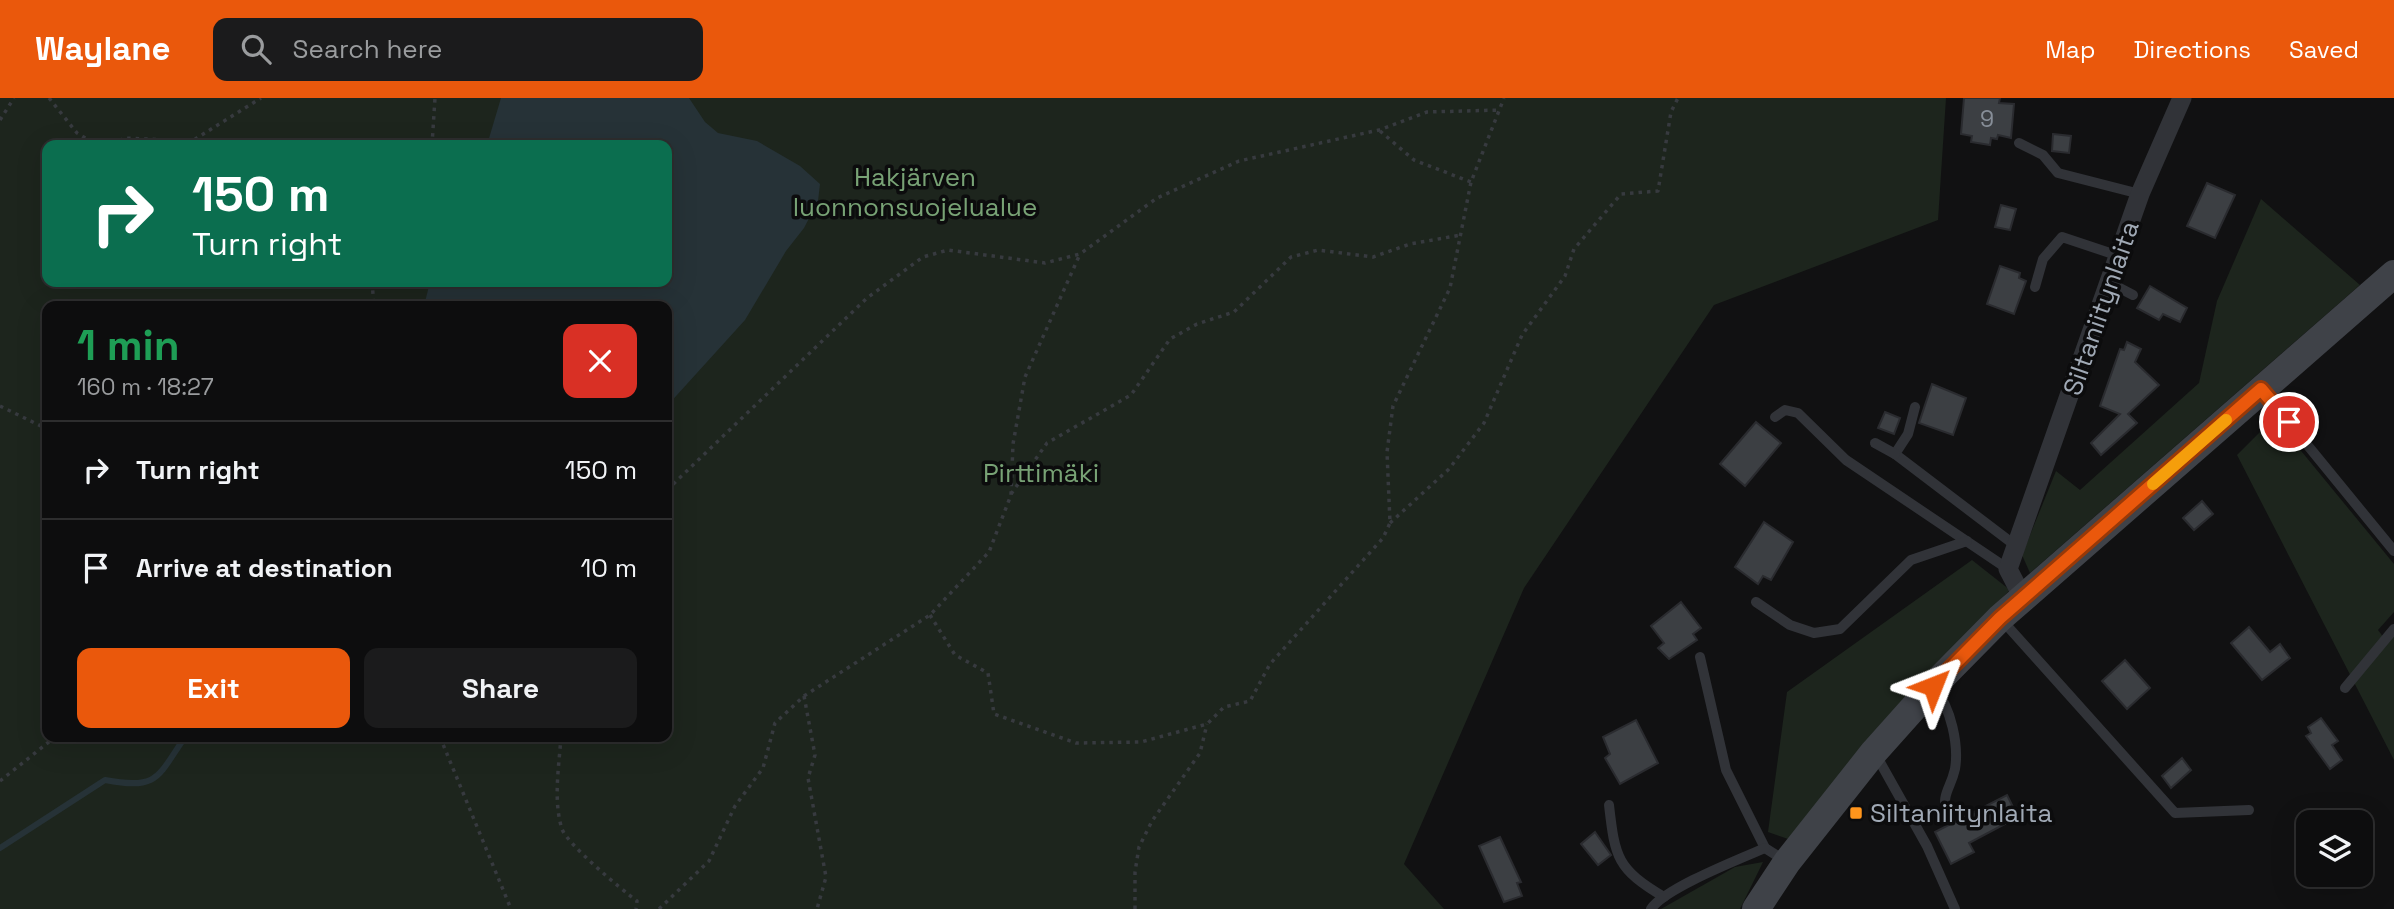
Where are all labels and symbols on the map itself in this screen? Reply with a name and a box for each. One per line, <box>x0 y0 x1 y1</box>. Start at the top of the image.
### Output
house number: 9 <box>1980 104 1994 134</box>
park label: Hakjärven luonnonsuojelualue <box>793 160 1037 224</box>
street label: Siltaniitynlaita <box>2055 216 2147 400</box>
pin <box>2259 392 2319 452</box>
park label: Pirttimäki <box>983 456 1099 490</box>
position arrow <box>1896 649 1970 723</box>
place label: Siltaniitynlaita <box>1870 796 2053 830</box>
marker: Siltaniitynlaita <box>1848 805 1864 821</box>

